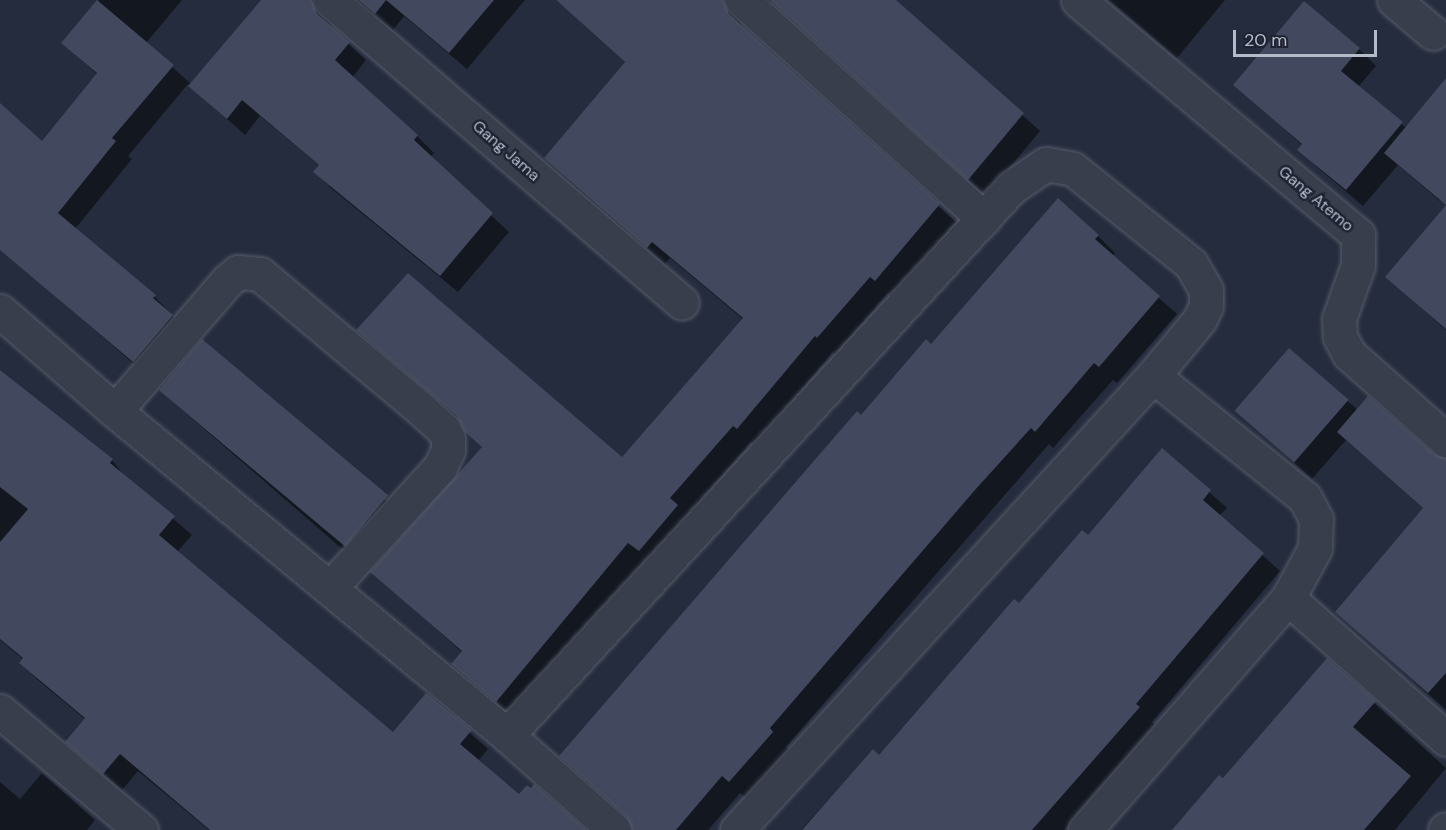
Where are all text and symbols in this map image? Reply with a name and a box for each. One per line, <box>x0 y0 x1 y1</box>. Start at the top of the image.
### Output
scale bar <box>1236 18 1380 56</box>
text: 20 m <box>1244 28 1287 52</box>
street label: Gang Jama <box>468 117 544 185</box>
street label: Gang Atemo <box>1275 162 1357 236</box>

